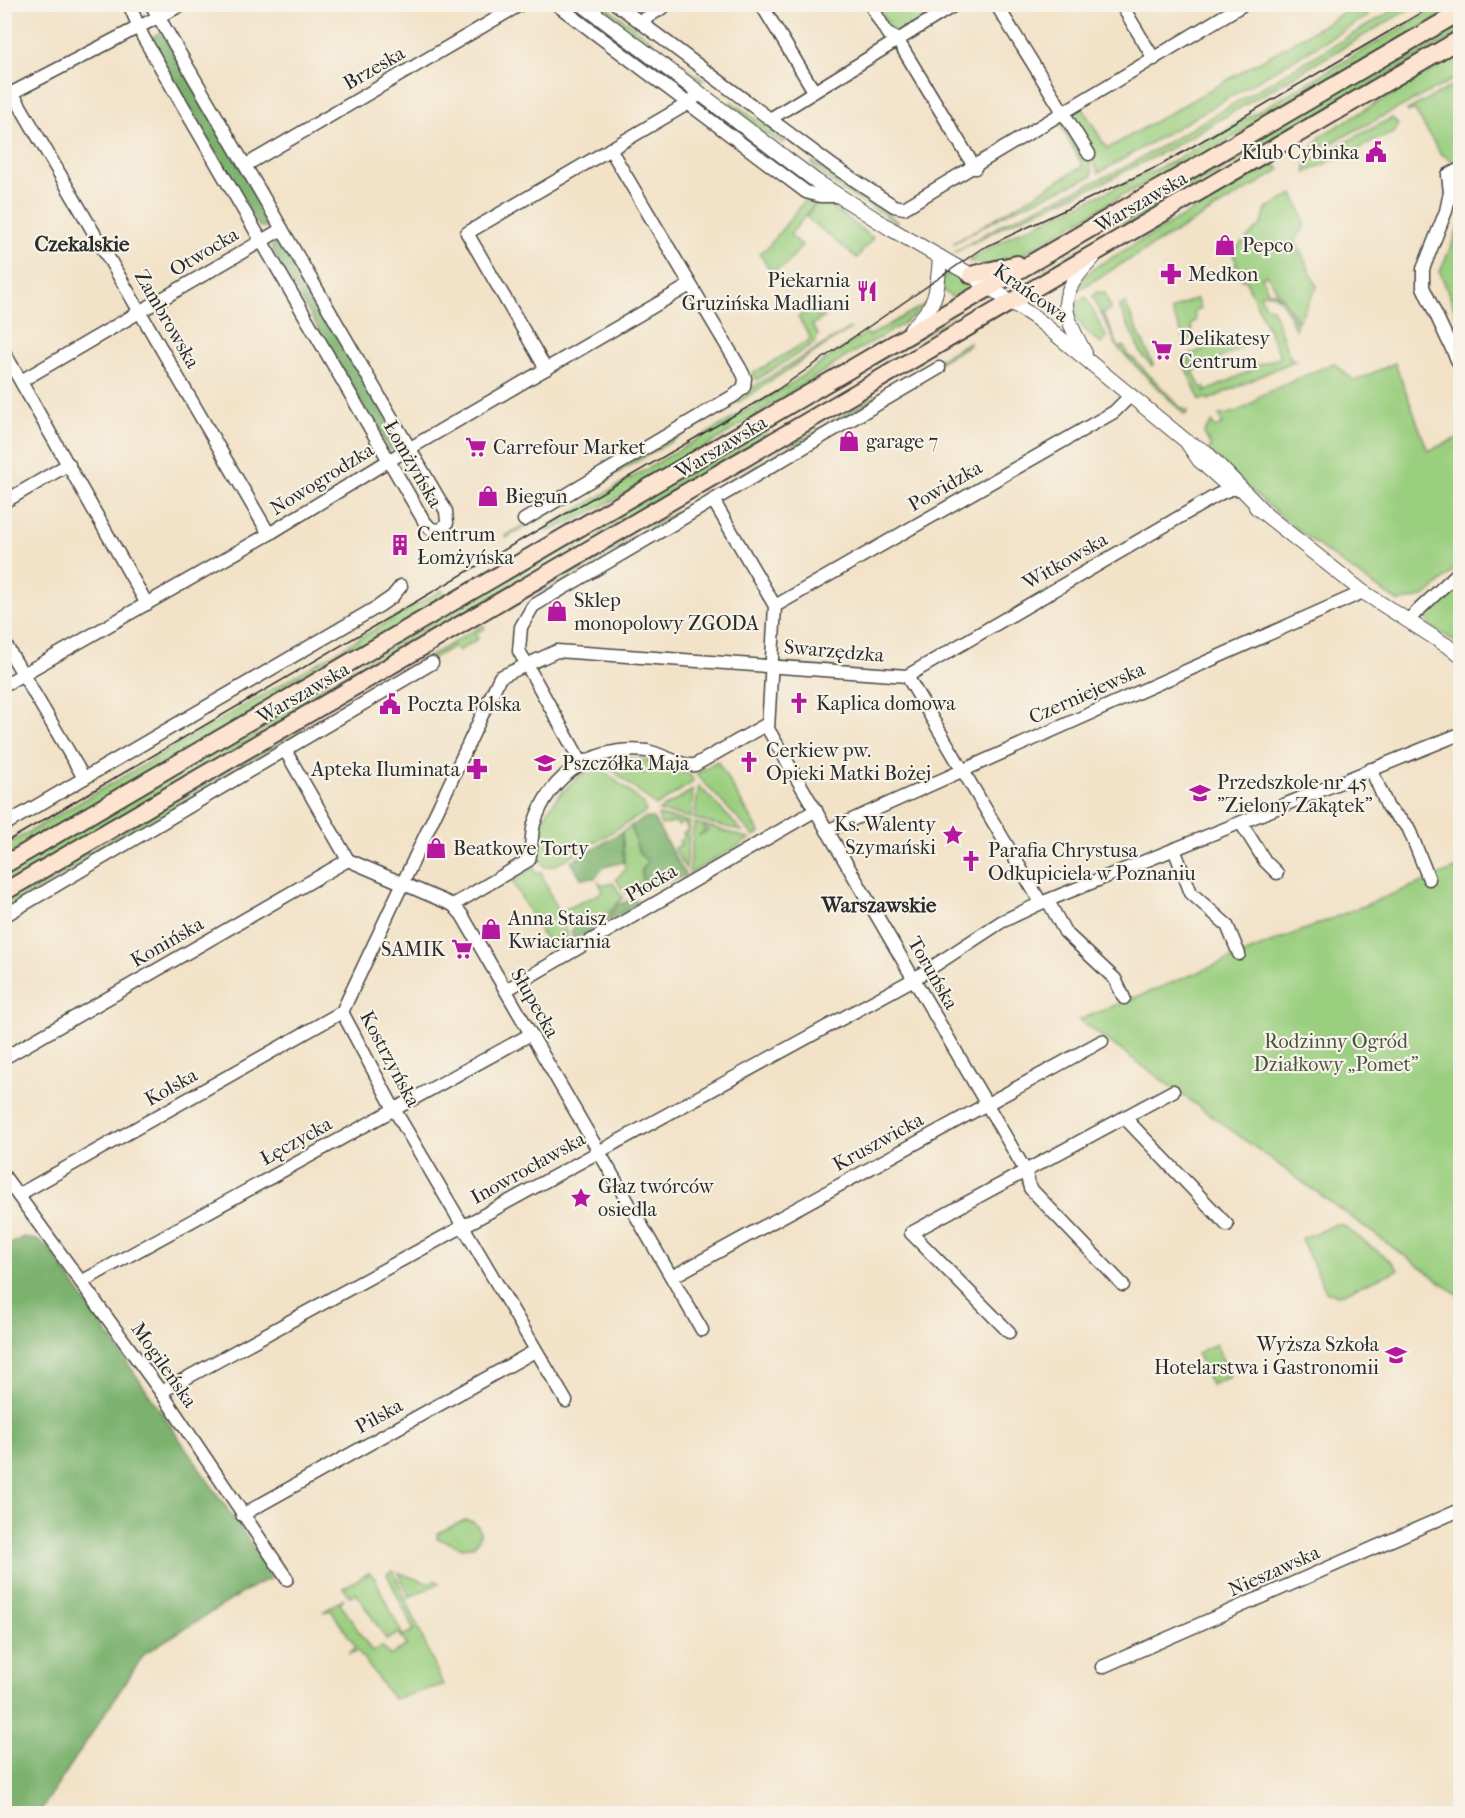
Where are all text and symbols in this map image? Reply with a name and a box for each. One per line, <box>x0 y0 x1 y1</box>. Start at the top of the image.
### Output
street label: Brzeska <box>339 41 409 95</box>
public building icon: Klub Cybinka <box>1364 140 1388 164</box>
place label: Klub Cybinka <box>1242 141 1360 164</box>
street label: Warszawska <box>1090 166 1192 238</box>
street label: Otwocka <box>166 222 243 281</box>
district label: Czekalskie <box>35 232 130 256</box>
shop icon: Pepco <box>1213 233 1237 257</box>
place label: Pepco <box>1242 234 1293 257</box>
street label: Krańcowa <box>989 259 1074 328</box>
pharmacy icon: Medkon <box>1159 262 1183 286</box>
place label: Medkon <box>1188 263 1259 286</box>
street label: Zambrowska <box>130 266 205 373</box>
place label: Piekarnia Gruzińska Madliani <box>682 269 851 315</box>
restaurant icon: Piekarnia Gruzińska Madliani <box>855 279 879 303</box>
place label: Delikatesy Centrum <box>1179 327 1271 373</box>
supermarket icon: Delikatesy Centrum <box>1150 338 1174 362</box>
street label: Warszawska <box>670 410 772 484</box>
street label: Łomżyńska <box>379 416 448 512</box>
shop icon: garage 7 <box>837 429 861 453</box>
place label: garage 7 <box>866 430 939 453</box>
supermarket icon: Carrefour Market <box>464 435 488 459</box>
place label: Carrefour Market <box>493 436 646 459</box>
street label: Nowogrodzka <box>266 438 379 520</box>
street label: Powidzka <box>904 455 987 516</box>
shop icon: Biegun <box>476 484 500 508</box>
place label: Biegun <box>505 485 568 508</box>
place label: Centrum Łomżyńska <box>417 523 515 569</box>
street label: Witkowska <box>1018 527 1112 595</box>
building icon: Centrum Łomżyńska <box>388 533 412 557</box>
place label: Sklep monopolowy ZGODA <box>574 589 760 635</box>
shop icon: Sklep monopolowy ZGODA <box>545 599 569 623</box>
street label: Swarzędzka <box>783 635 886 667</box>
street label: Warszawska <box>252 657 354 729</box>
street label: Czerniejewska <box>1025 657 1149 729</box>
church icon: Kaplica domowa <box>787 691 811 715</box>
public building icon: Poczta Polska <box>378 692 402 716</box>
place label: Kaplica domowa <box>816 692 956 715</box>
place label: Poczta Polska <box>407 693 522 716</box>
place label: Cerkiew pw. Opieki Matki Bożej <box>766 739 931 785</box>
church icon: Cerkiew pw. Opieki Matki Bożej <box>737 750 761 774</box>
school or university icon: Pszczółka Maja <box>533 751 557 775</box>
place label: Pszczółka Maja <box>562 752 690 775</box>
pharmacy icon: Apteka Iluminata <box>465 757 489 781</box>
place label: Apteka Iluminata <box>310 758 461 781</box>
place label: Przedszkole nr 45 "Zielony Zakątek" <box>1217 771 1373 817</box>
school or university icon: Przedszkole nr 45 "Zielony Zakątek" <box>1188 781 1212 805</box>
place label: Ks. Walenty Szymański <box>834 813 937 859</box>
place icon: Ks. Walenty Szymański <box>941 823 965 847</box>
shop icon: Beatkowe Torty <box>424 836 448 860</box>
place label: Beatkowe Torty <box>453 837 590 860</box>
place label: Parafia Chrystusa Odkupiciela w Poznaniu <box>988 839 1196 885</box>
church icon: Parafia Chrystusa Odkupiciela w Poznaniu <box>959 849 983 873</box>
street label: Płocka <box>621 859 682 907</box>
district label: Warszawskie <box>821 893 937 917</box>
place label: Anna Staisz Kwiaciarnia <box>507 907 611 953</box>
street label: Konińska <box>127 912 208 972</box>
shop icon: Anna Staisz Kwiaciarnia <box>479 917 503 941</box>
street label: Toruńska <box>903 933 963 1014</box>
supermarket icon: SAMIK <box>450 937 474 961</box>
place label: SAMIK <box>381 938 446 961</box>
street label: Słupecka <box>506 964 564 1042</box>
street label: Kostrzyńska <box>355 1007 425 1112</box>
park label: Rodzinny Ogród Działkowy „Pomet” <box>1254 1030 1419 1076</box>
street label: Kolska <box>141 1063 202 1111</box>
street label: Kruszwicka <box>829 1107 928 1176</box>
street label: Łęczycka <box>256 1112 336 1170</box>
street label: Inowrocławska <box>467 1127 590 1209</box>
place label: Głaz twórców osiedla <box>598 1175 715 1221</box>
place icon: Głaz twórców osiedla <box>569 1186 593 1210</box>
street label: Mogileńska <box>126 1318 202 1413</box>
place label: Wyższa Szkoła Hotelarstwa i Gastronomii <box>1154 1333 1380 1379</box>
school or university icon: Wyższa Szkoła Hotelarstwa i Gastronomii <box>1384 1343 1408 1367</box>
street label: Pilska <box>351 1393 407 1438</box>
street label: Nieszawska <box>1225 1540 1324 1601</box>

